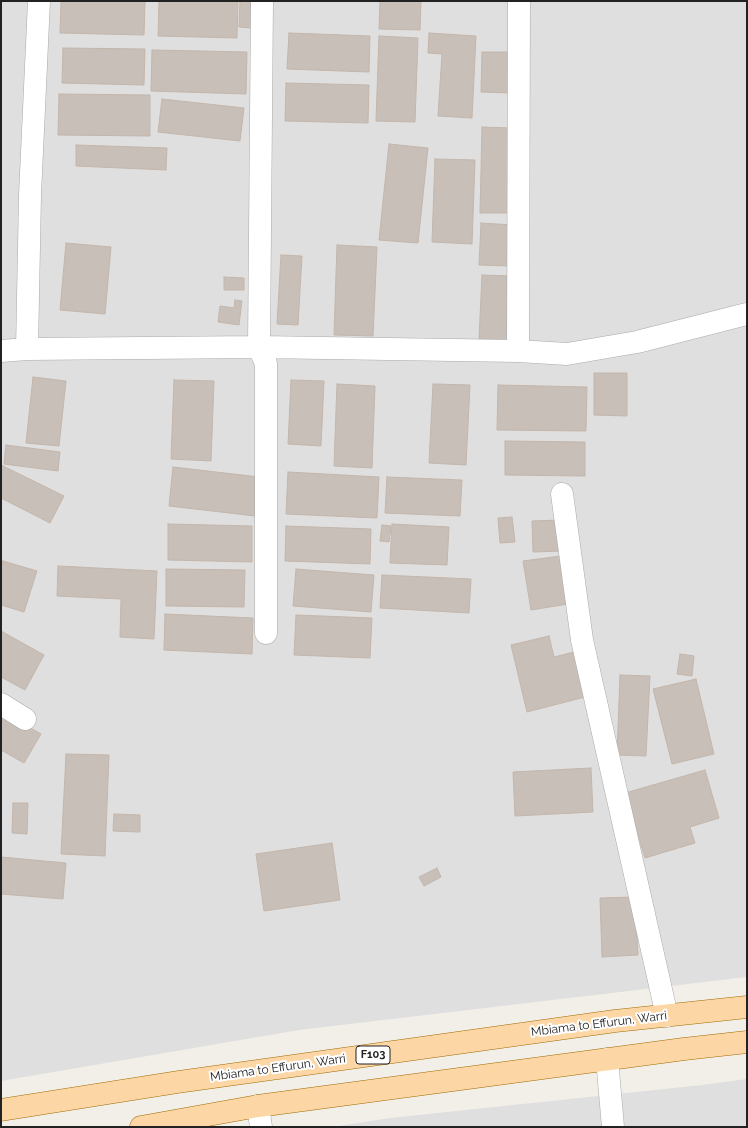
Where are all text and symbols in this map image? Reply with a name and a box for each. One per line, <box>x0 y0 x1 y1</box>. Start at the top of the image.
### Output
street label: Mbiama to Effurun, Warri <box>530 1009 668 1039</box>
road number: F103 <box>356 1046 390 1064</box>
street label: Mbiama to Effurun, Warri <box>209 1051 347 1085</box>

